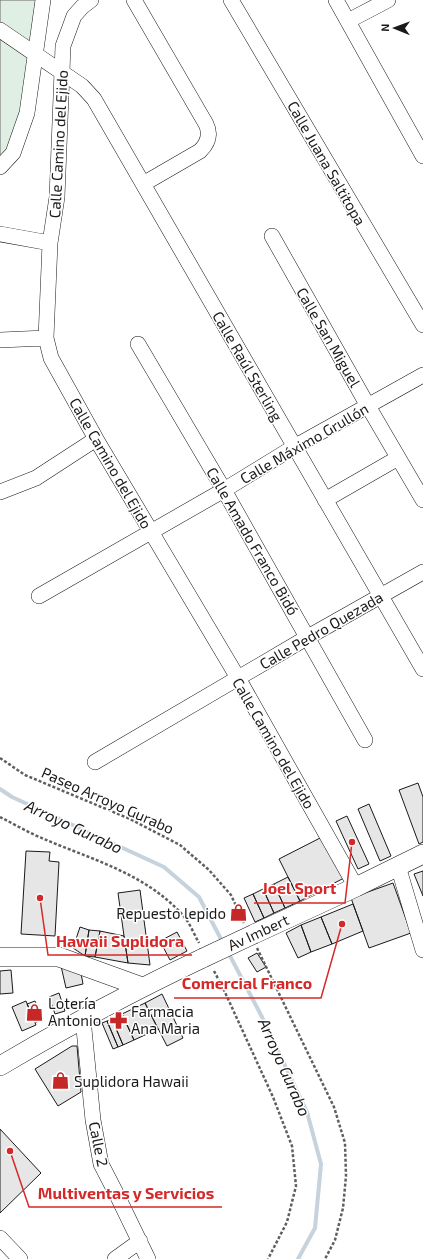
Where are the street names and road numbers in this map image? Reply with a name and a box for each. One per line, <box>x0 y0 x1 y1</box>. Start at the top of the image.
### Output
street label: Calle Camino del Ejido <box>45 69 72 219</box>
street label: Calle Juana Saltitopa <box>284 98 370 228</box>
street label: Calle San Miguel <box>293 284 365 391</box>
street label: Calle Raúl Sterling <box>209 308 287 425</box>
street label: Calle Camino del Ejido <box>65 394 156 532</box>
street label: Calle Máximo Grullón <box>237 399 371 487</box>
street label: Calle Amado Franco Bidó <box>203 464 303 618</box>
street label: Calle Pedro Quezada <box>256 587 386 674</box>
street label: Calle Camino del Ejido <box>228 674 319 812</box>
street label: Paseo Arroyo Gurabo <box>39 763 177 837</box>
street label: Av Imbert <box>225 910 292 954</box>
street label: Calle 2 <box>85 1120 113 1168</box>

